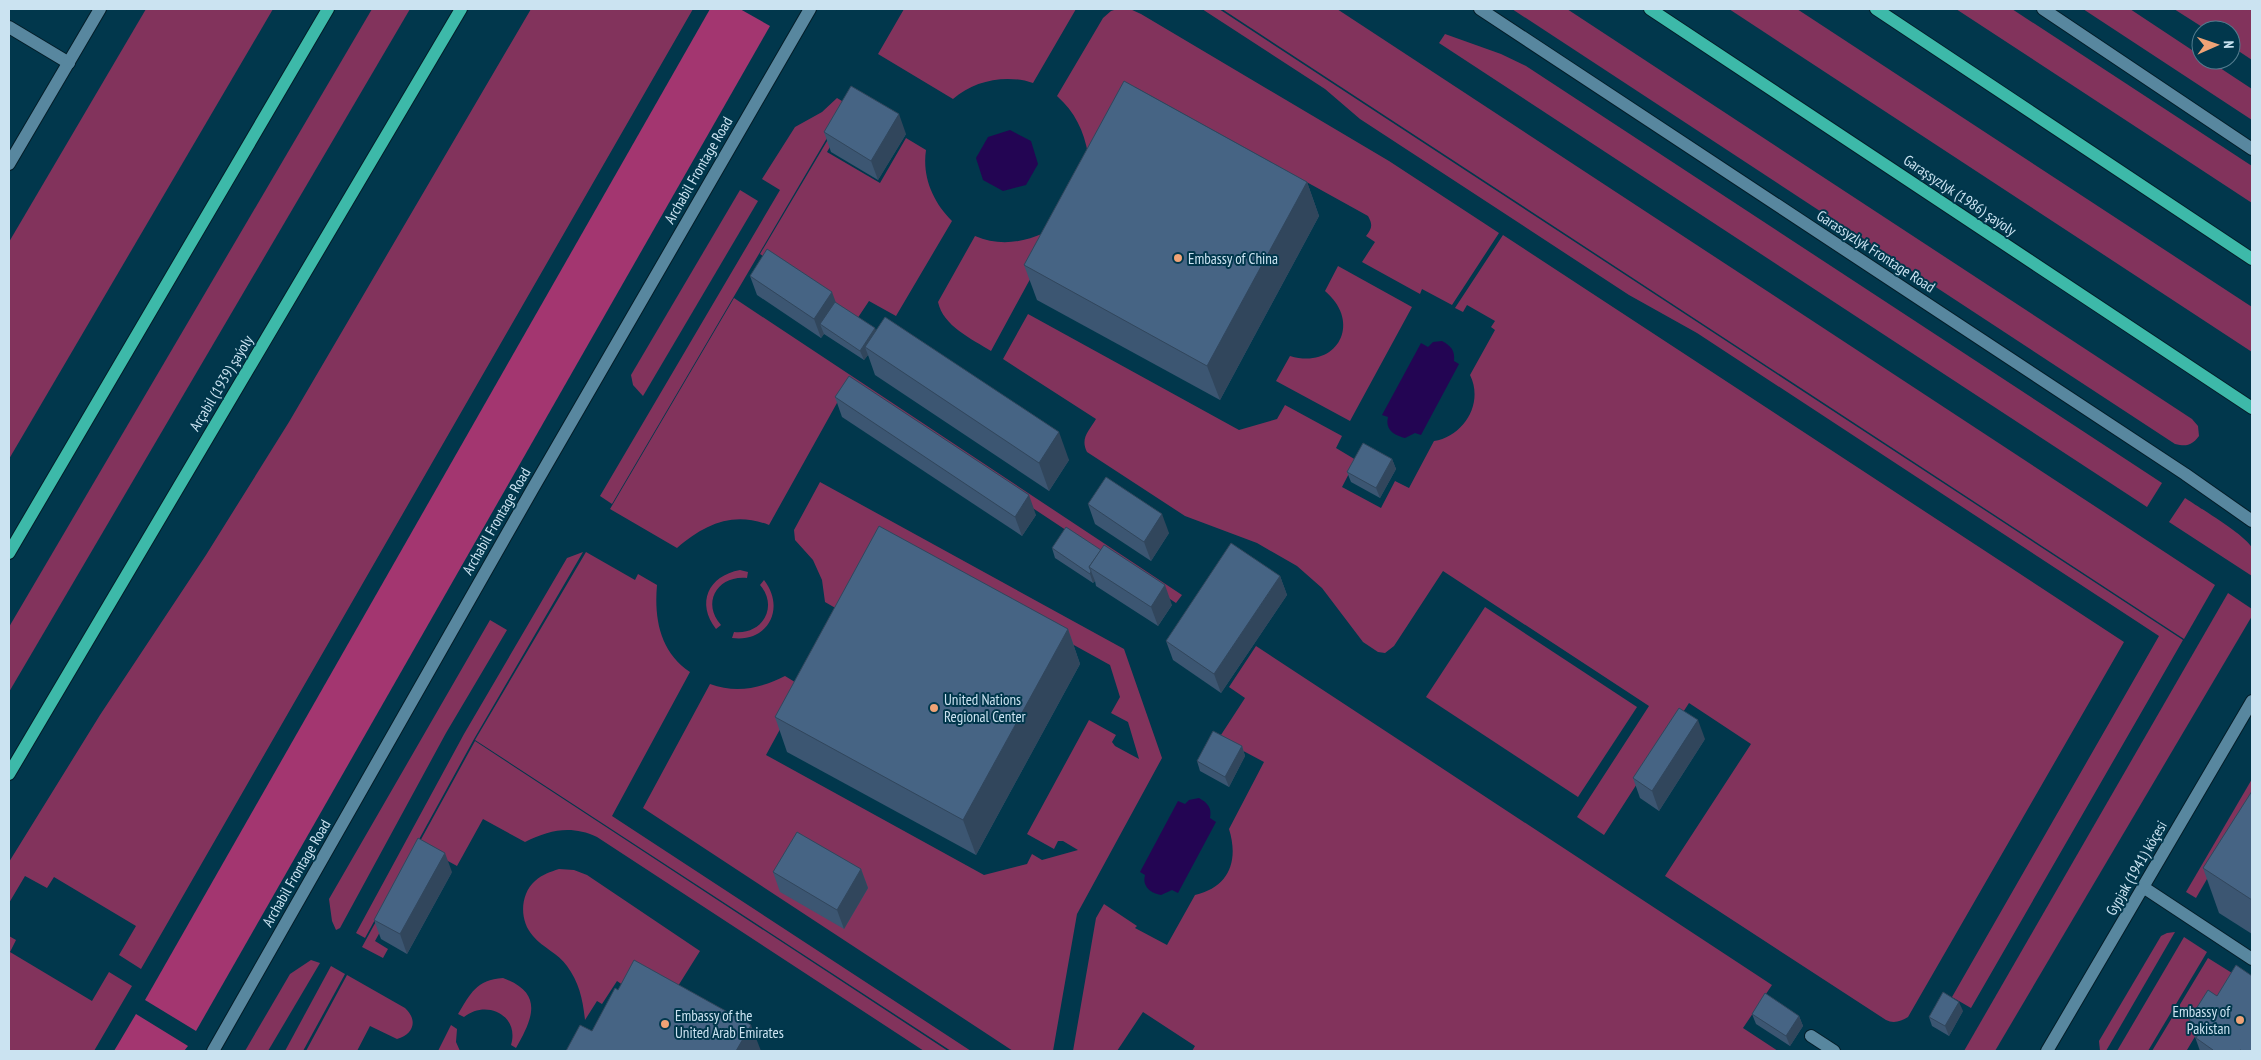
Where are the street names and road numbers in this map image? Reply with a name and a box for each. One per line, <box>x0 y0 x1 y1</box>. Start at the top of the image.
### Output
street label: Archabil Frontage Road <box>660 113 736 227</box>
street label: Garaşsyzlyk (1986) şaýoly <box>1900 150 2020 240</box>
street label: Garassyzlyk Frontage Road <box>1813 206 1939 296</box>
street label: Arçabil (1939) şaýoly <box>185 331 257 434</box>
street label: Archabil Frontage Road <box>458 464 534 578</box>
street label: Archabil Frontage Road <box>258 816 334 930</box>
street label: Gypjak (1941) köçesi <box>2101 817 2171 919</box>

